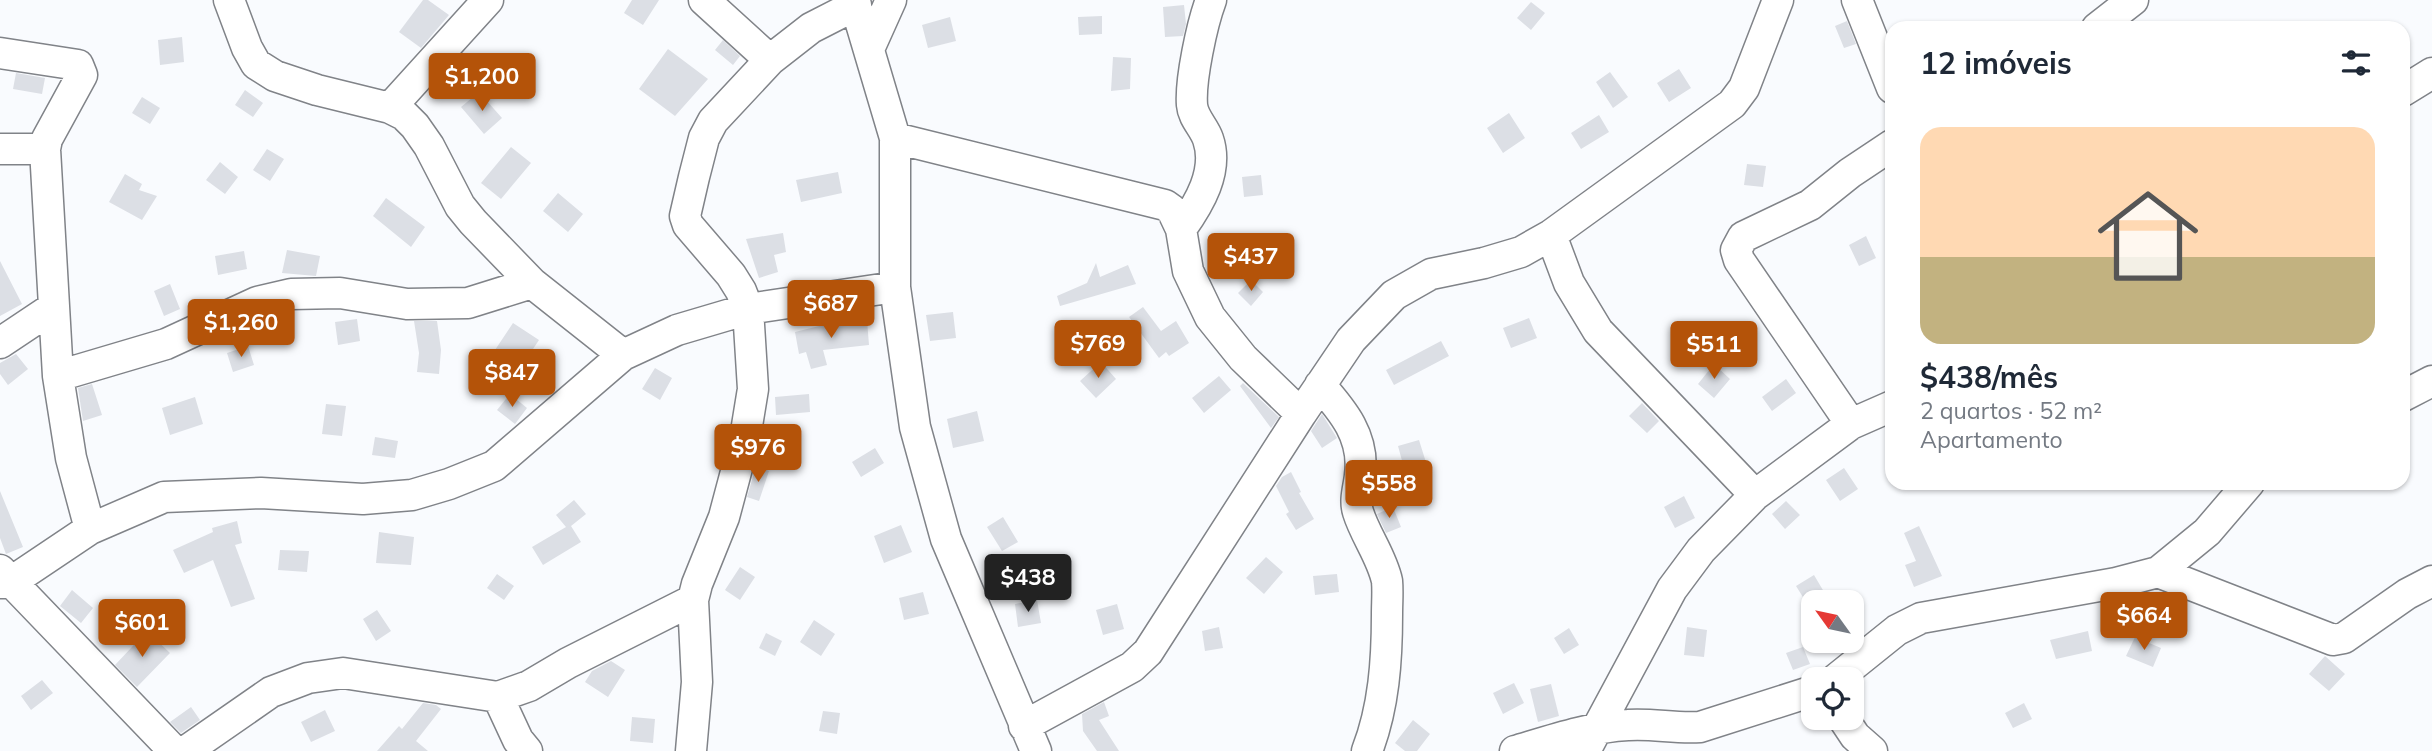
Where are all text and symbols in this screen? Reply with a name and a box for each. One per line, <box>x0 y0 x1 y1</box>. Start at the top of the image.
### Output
text: 12 imóveis <box>1920 44 2072 82</box>
icon: filters <box>2337 44 2375 82</box>
pin: $1,200 <box>425 54 539 113</box>
text: $1,200 <box>445 61 519 90</box>
icon: home <box>2085 173 2211 299</box>
pin: $437 <box>1210 233 1292 293</box>
text: $437 <box>1223 241 1279 270</box>
pin: $687 <box>790 280 872 340</box>
text: $687 <box>803 288 859 317</box>
pin: $1,260 <box>184 300 298 359</box>
text: $1,260 <box>204 307 278 336</box>
pin: $769 <box>1057 320 1139 380</box>
pin: $511 <box>1673 322 1755 381</box>
text: $769 <box>1070 328 1126 357</box>
text: $511 <box>1686 329 1742 358</box>
pin: $847 <box>471 350 553 409</box>
text: $847 <box>484 357 540 386</box>
text: $438/mês <box>1920 358 2058 396</box>
text: 2 quartos · 52 m² <box>1920 396 2102 425</box>
pin: $976 <box>717 424 799 484</box>
text: Apartamento <box>1920 425 2063 454</box>
text: $976 <box>730 432 786 461</box>
pin: $558 <box>1348 461 1430 520</box>
text: $558 <box>1361 468 1417 497</box>
pin: $438 <box>987 554 1069 614</box>
text: $438 <box>1000 562 1056 591</box>
north arrow <box>1801 590 1864 653</box>
map controls <box>1801 590 1864 730</box>
pin: $664 <box>2103 592 2185 652</box>
pin: $601 <box>101 600 183 659</box>
text: $664 <box>2116 600 2172 629</box>
text: $601 <box>114 607 170 636</box>
button: locate <box>1801 667 1864 730</box>

